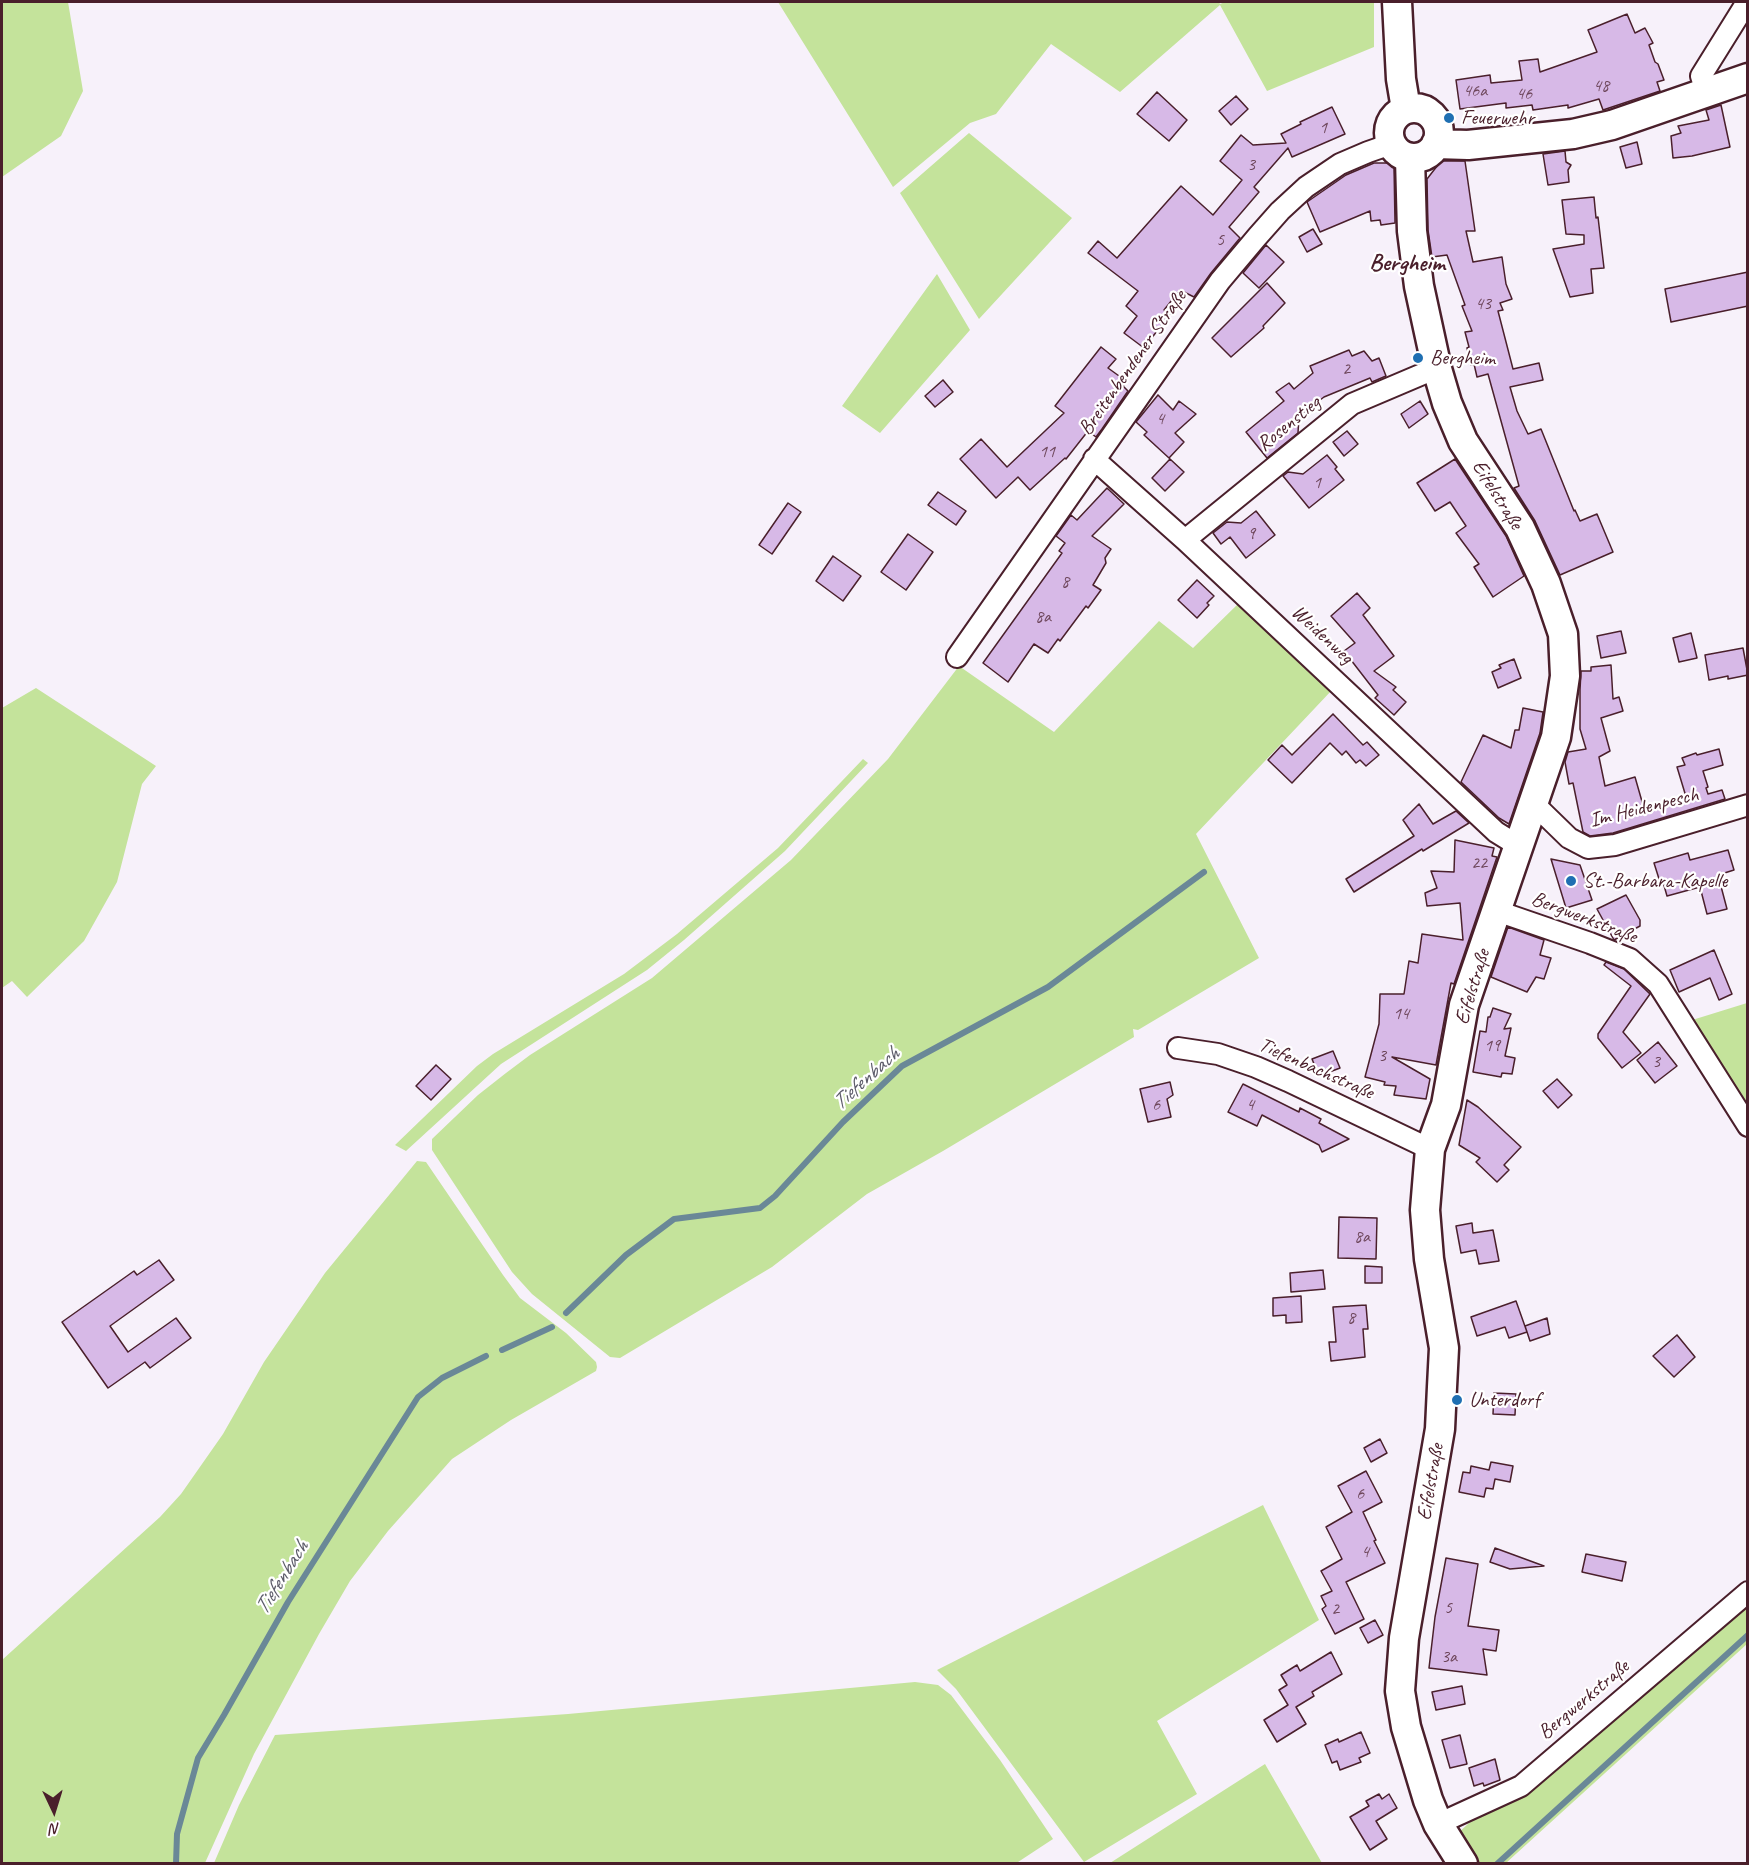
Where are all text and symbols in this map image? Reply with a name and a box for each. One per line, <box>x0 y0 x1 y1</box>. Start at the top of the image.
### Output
house number: 48 <box>1593 75 1609 97</box>
house number: 46a <box>1463 80 1487 102</box>
house number: 46 <box>1516 83 1532 105</box>
place label: Feuerwehr <box>1461 105 1534 131</box>
marker: Feuerwehr <box>1442 111 1456 125</box>
house number: 1 <box>1319 117 1327 139</box>
house number: 3 <box>1247 154 1255 176</box>
house number: 5 <box>1216 229 1224 251</box>
district label: Bergheim <box>1369 250 1445 278</box>
street label: Breitenbendener Straße <box>1074 286 1192 440</box>
house number: 43 <box>1475 293 1491 315</box>
place label: Bergheim <box>1430 345 1495 371</box>
marker: Bergheim <box>1411 351 1425 365</box>
house number: 2 <box>1342 358 1350 380</box>
street label: Rosenstieg <box>1252 391 1326 457</box>
house number: 4 <box>1156 408 1164 430</box>
house number: 11 <box>1039 441 1055 463</box>
street label: Eifelstraße <box>1466 456 1528 534</box>
house number: 1 <box>1313 472 1321 494</box>
house number: 9 <box>1247 523 1255 545</box>
house number: 8 <box>1061 571 1069 593</box>
street label: Weidenweg <box>1286 600 1358 670</box>
house number: 8a <box>1035 606 1051 628</box>
street label: Im Heidenpesch <box>1587 782 1701 834</box>
house number: 22 <box>1471 852 1487 874</box>
place label: St.-Barbara-Kapelle <box>1583 868 1727 894</box>
marker: St.-Barbara-Kapelle <box>1564 874 1578 888</box>
street label: Bergwerkstraße <box>1528 886 1640 950</box>
street label: Eifelstraße <box>1450 946 1496 1028</box>
house number: 14 <box>1393 1003 1409 1025</box>
street label: Tiefenbachstraße <box>1255 1032 1377 1106</box>
house number: 19 <box>1484 1035 1500 1057</box>
water label: Tiefenbach <box>827 1042 905 1116</box>
house number: 3 <box>1378 1045 1386 1067</box>
house number: 3 <box>1652 1051 1660 1073</box>
house number: 6 <box>1152 1094 1160 1116</box>
house number: 4 <box>1246 1094 1254 1116</box>
house number: 8a <box>1354 1226 1370 1248</box>
house number: 8 <box>1347 1307 1355 1329</box>
place label: Unterdorf <box>1469 1387 1539 1413</box>
marker: Unterdorf <box>1450 1393 1464 1407</box>
street label: Eifelstraße <box>1412 1442 1450 1522</box>
house number: 6 <box>1356 1483 1364 1505</box>
water label: Tiefenbach <box>249 1536 315 1620</box>
house number: 4 <box>1361 1541 1369 1563</box>
house number: 5 <box>1444 1597 1452 1619</box>
house number: 2 <box>1331 1598 1339 1620</box>
house number: 3a <box>1441 1646 1457 1668</box>
street label: Bergwerkstraße <box>1533 1655 1635 1745</box>
north arrow <box>24 1781 84 1841</box>
text: N <box>50 1819 61 1839</box>

